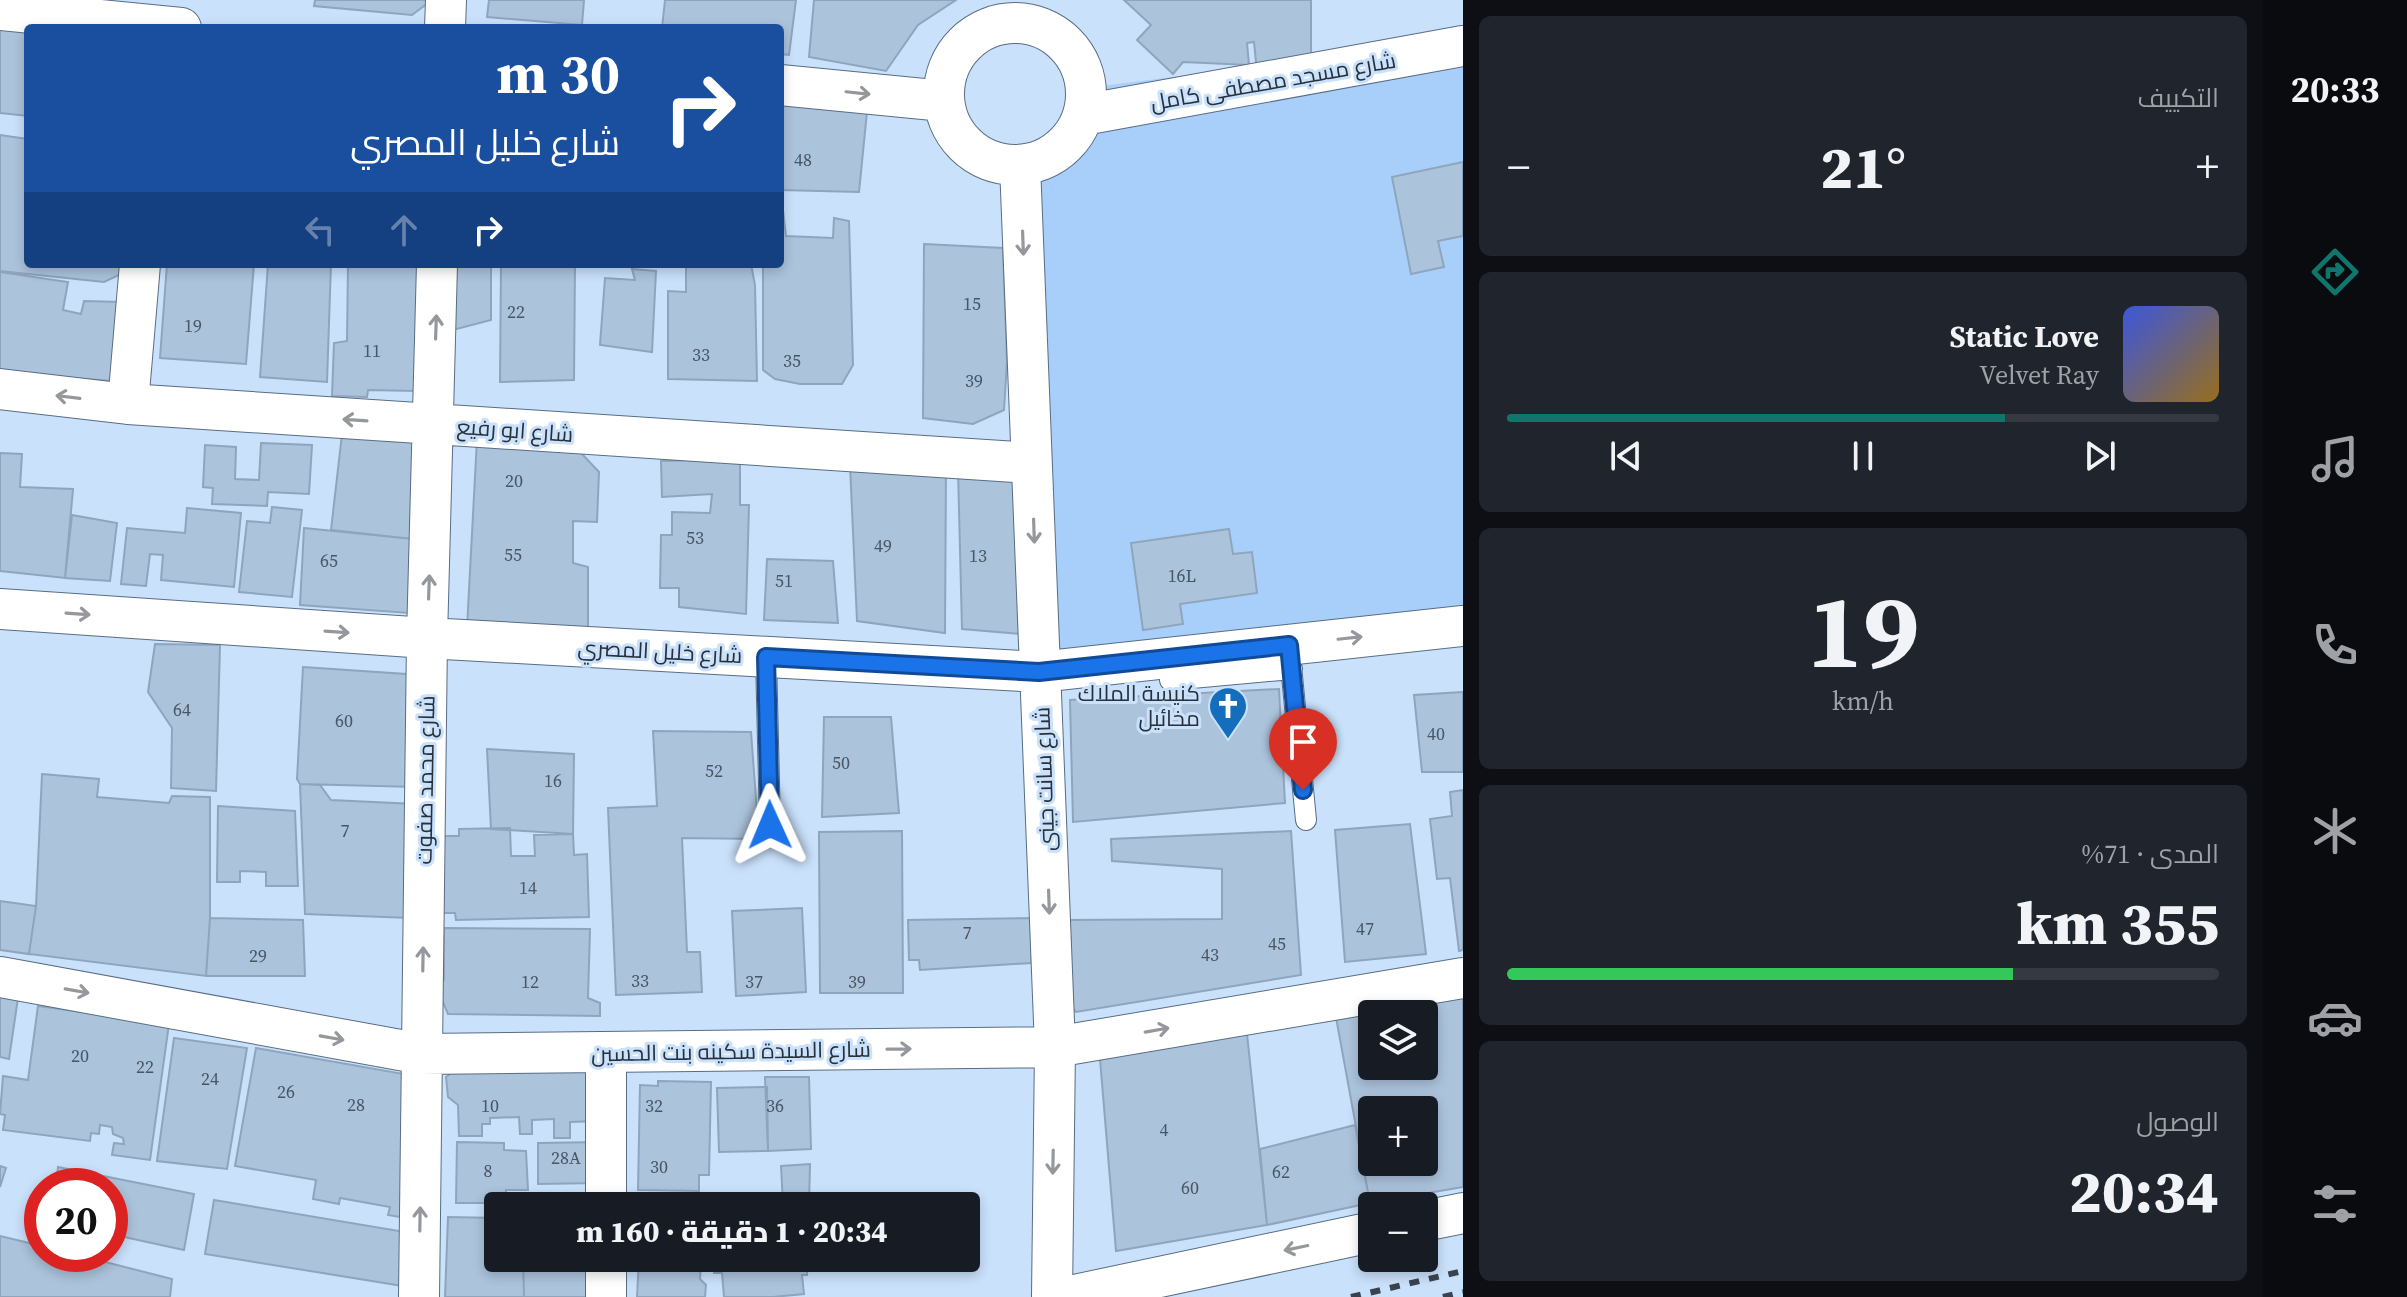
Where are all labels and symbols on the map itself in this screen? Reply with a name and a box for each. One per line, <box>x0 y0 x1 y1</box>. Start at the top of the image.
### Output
street label: شارع مسجد مصطفى كامل <box>1148 45 1398 117</box>
one-way arrow <box>844 85 871 100</box>
house number: 48 <box>794 147 812 172</box>
one-way arrow <box>1015 229 1030 256</box>
house number: 15 <box>963 291 981 316</box>
house number: 22 <box>507 299 525 324</box>
house number: 19 <box>184 313 202 338</box>
one-way arrow <box>428 314 443 341</box>
house number: 11 <box>363 338 381 363</box>
house number: 33 <box>692 342 710 367</box>
house number: 35 <box>783 348 801 373</box>
house number: 39 <box>965 368 983 393</box>
one-way arrow <box>55 390 82 405</box>
street label: شارع ابو رفيع <box>456 411 574 449</box>
one-way arrow <box>342 412 369 427</box>
house number: 20 <box>505 468 523 493</box>
one-way arrow <box>1026 517 1041 544</box>
house number: 53 <box>686 525 704 550</box>
house number: 49 <box>874 533 892 558</box>
house number: 55 <box>504 542 522 567</box>
house number: 13 <box>969 543 987 568</box>
house number: 65 <box>320 548 338 573</box>
house number: 16L <box>1168 563 1196 588</box>
house number: 51 <box>775 568 793 593</box>
one-way arrow <box>421 574 436 601</box>
one-way arrow <box>64 607 91 622</box>
one-way arrow <box>323 625 350 640</box>
one-way arrow <box>1336 630 1363 645</box>
street label: شارع خليل المصري <box>577 632 743 672</box>
place label: كنيسة الملاك مخائيل <box>1078 678 1200 733</box>
church icon: كنيسة الملاك مخائيل <box>1207 685 1249 740</box>
street label: شارع محمد صفوت <box>409 695 441 865</box>
house number: 64 <box>173 697 191 722</box>
street label: شارع سانت جينى <box>1026 706 1062 852</box>
house number: 60 <box>335 708 353 733</box>
pin <box>1269 708 1337 790</box>
house number: 40 <box>1427 721 1445 746</box>
house number: 50 <box>832 750 850 775</box>
house number: 52 <box>705 758 723 783</box>
house number: 16 <box>544 768 562 793</box>
position arrow <box>728 783 812 867</box>
house number: 7 <box>341 818 350 843</box>
house number: 14 <box>519 875 537 900</box>
one-way arrow <box>1041 888 1056 915</box>
house number: 47 <box>1356 916 1374 941</box>
house number: 7 <box>963 920 972 945</box>
house number: 45 <box>1268 931 1286 956</box>
house number: 43 <box>1201 942 1219 967</box>
house number: 29 <box>249 943 267 968</box>
one-way arrow <box>415 946 431 973</box>
house number: 33 <box>631 968 649 993</box>
house number: 12 <box>521 969 539 994</box>
house number: 37 <box>745 969 763 994</box>
house number: 39 <box>848 969 866 994</box>
one-way arrow <box>63 984 89 999</box>
one-way arrow <box>1144 1022 1170 1037</box>
one-way arrow <box>319 1031 345 1046</box>
street label: شارع السيدة سكينه بنت الحسين <box>591 1034 871 1068</box>
one-way arrow <box>885 1041 912 1057</box>
house number: 20 <box>71 1043 89 1068</box>
house number: 22 <box>136 1054 154 1079</box>
house number: 24 <box>201 1066 219 1091</box>
house number: 26 <box>277 1079 295 1104</box>
house number: 28 <box>347 1092 365 1117</box>
house number: 10 <box>481 1093 499 1118</box>
house number: 32 <box>645 1093 663 1118</box>
house number: 36 <box>766 1093 784 1118</box>
house number: 4 <box>1160 1117 1169 1142</box>
house number: 28A <box>551 1145 581 1170</box>
one-way arrow <box>1046 1148 1061 1175</box>
house number: 30 <box>650 1154 668 1179</box>
house number: 8 <box>484 1158 493 1183</box>
house number: 62 <box>1272 1159 1290 1184</box>
speed limit sign: 20 <box>24 1168 128 1272</box>
house number: 60 <box>1181 1175 1199 1200</box>
one-way arrow <box>412 1206 428 1233</box>
one-way arrow <box>1283 1241 1309 1256</box>

